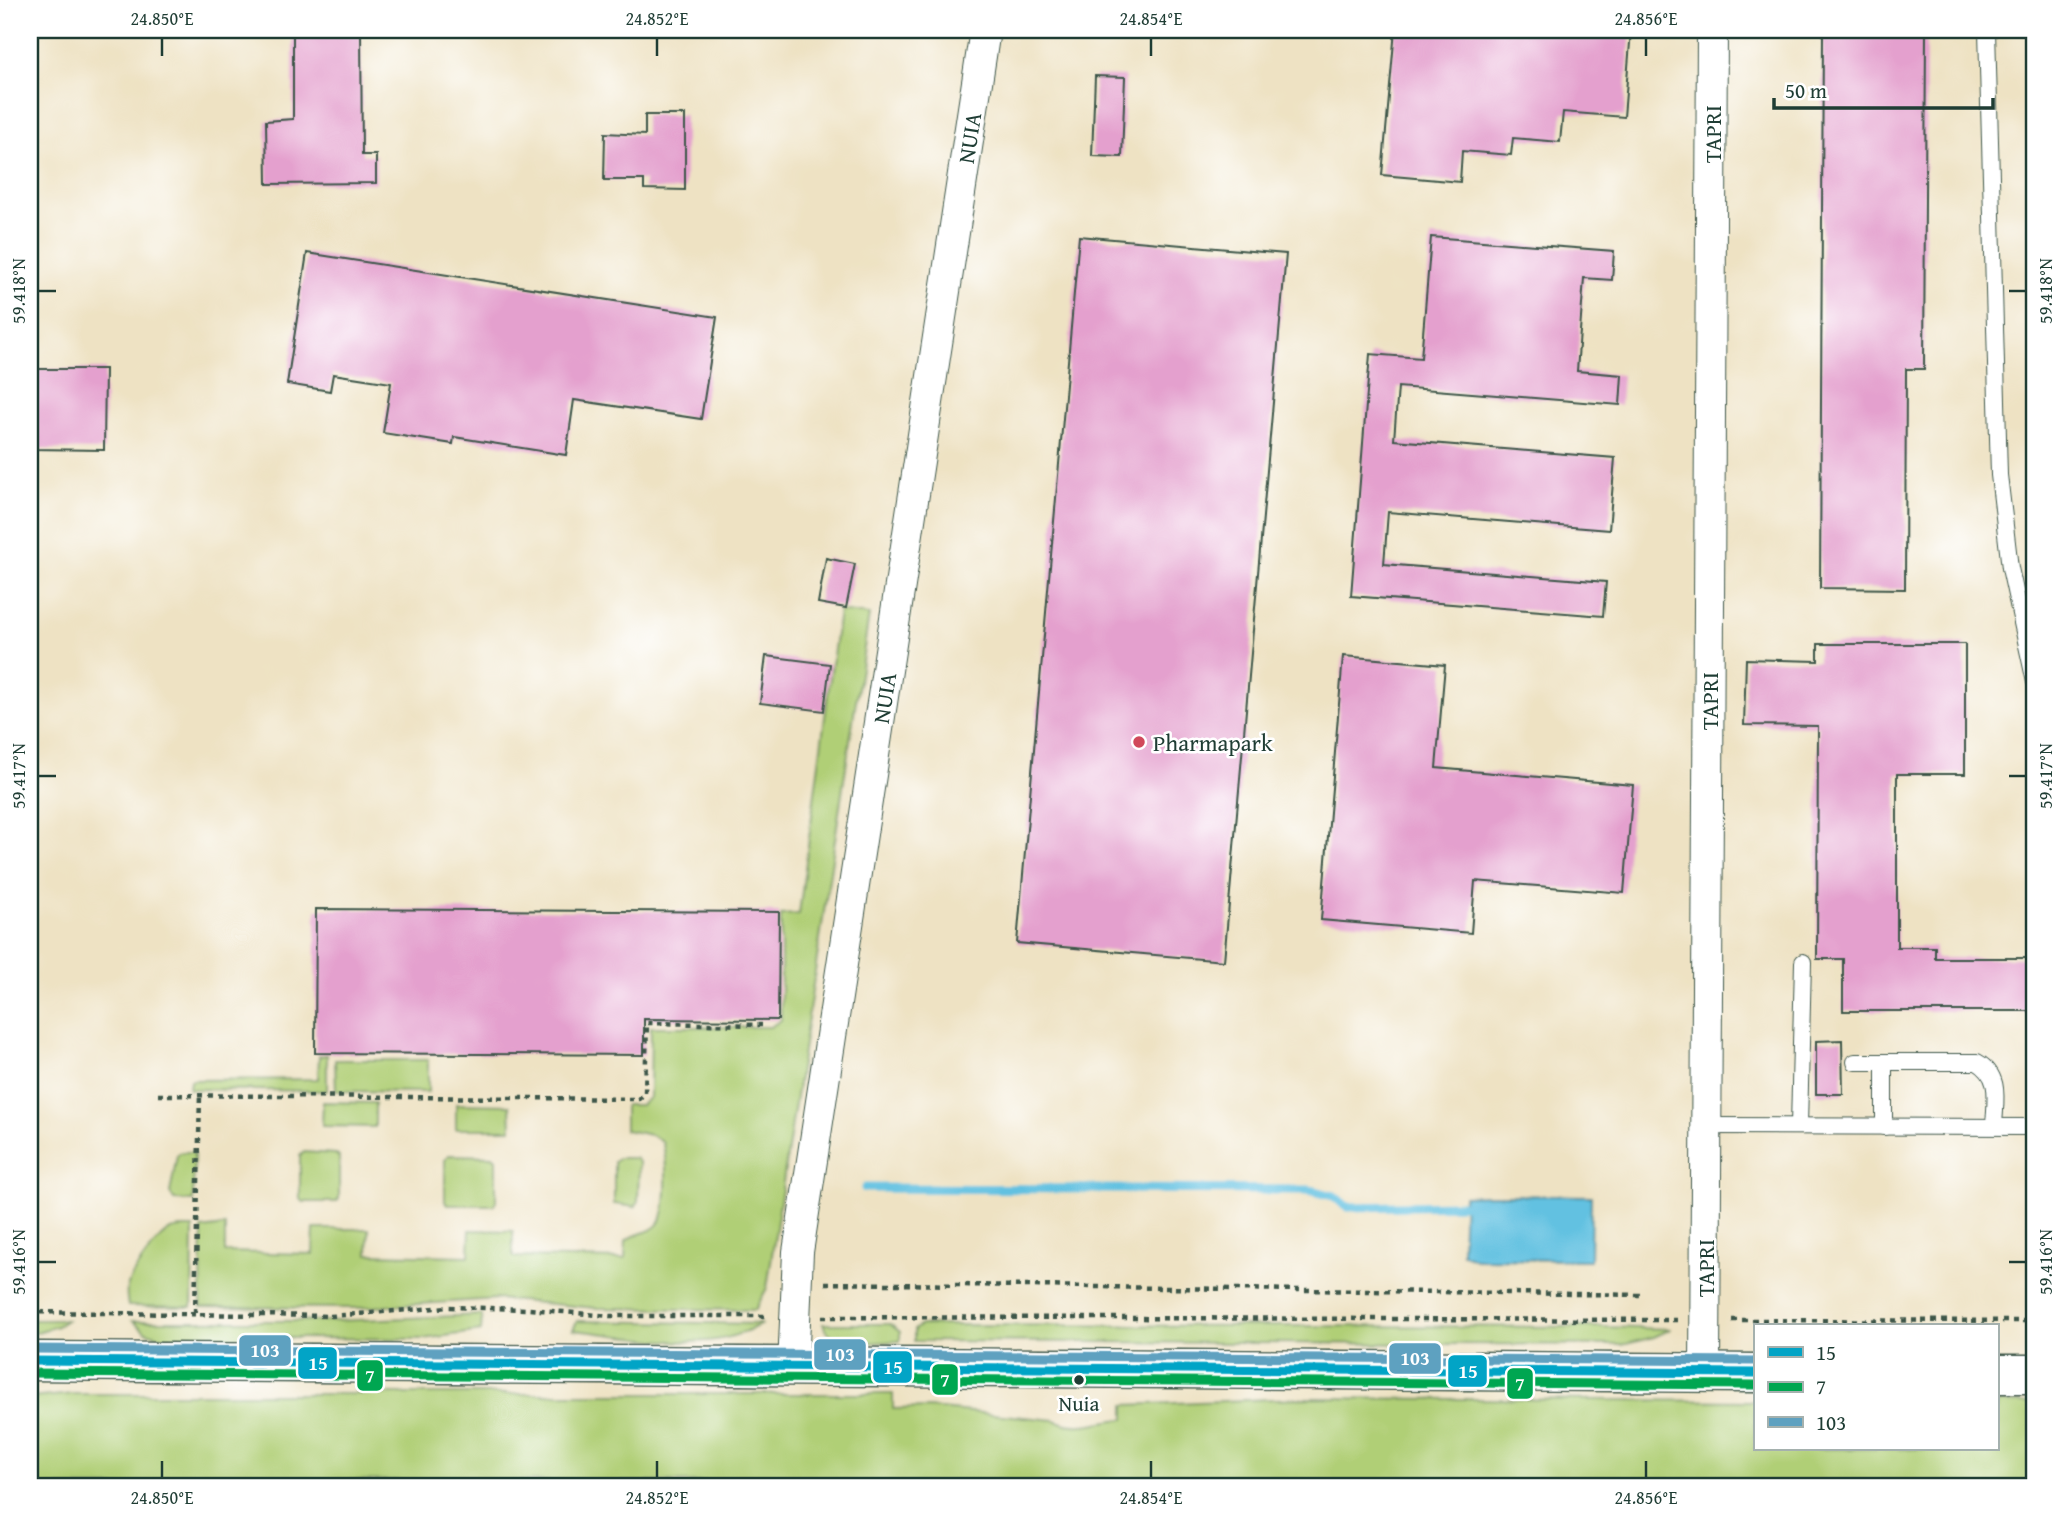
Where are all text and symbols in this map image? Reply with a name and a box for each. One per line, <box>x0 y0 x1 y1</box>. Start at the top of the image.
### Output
text: 24.850°E <box>130 5 194 32</box>
text: 24.852°E <box>625 5 689 32</box>
text: 24.854°E <box>1119 5 1183 32</box>
text: 24.856°E <box>1614 5 1678 32</box>
scale bar <box>1774 66 1993 110</box>
text: 50 m <box>1785 75 1827 106</box>
street label: TAPRI <box>1696 105 1729 163</box>
street label: NUIA <box>949 110 989 166</box>
text: 59.418°N <box>5 258 32 324</box>
text: 59.418°N <box>2032 258 2059 324</box>
street label: NUIA <box>864 670 904 726</box>
street label: TAPRI <box>1693 672 1726 730</box>
place label: Pharmapark <box>1153 726 1273 759</box>
marker: Pharmapark <box>1131 734 1147 750</box>
text: 59.417°N <box>5 743 32 809</box>
text: 59.417°N <box>2032 743 2059 809</box>
text: 59.416°N <box>5 1229 32 1295</box>
text: 59.416°N <box>2032 1229 2059 1295</box>
street label: TAPRI <box>1689 1239 1722 1297</box>
legend <box>1754 1324 1998 1450</box>
line badge: 103 <box>238 1334 292 1367</box>
text: 103 <box>250 1336 280 1364</box>
text: 15 <box>1816 1337 1836 1368</box>
line badge: 103 <box>813 1338 867 1371</box>
text: 103 <box>825 1340 855 1368</box>
line badge: 103 <box>1388 1342 1442 1375</box>
text: 103 <box>1400 1344 1430 1372</box>
line badge: 15 <box>297 1346 338 1380</box>
text: 15 <box>308 1349 328 1377</box>
line badge: 15 <box>872 1350 913 1384</box>
text: 15 <box>883 1353 903 1381</box>
line badge: 15 <box>1447 1354 1488 1388</box>
text: 15 <box>1458 1357 1478 1385</box>
line badge: 7 <box>356 1359 384 1392</box>
text: 7 <box>365 1361 375 1389</box>
line badge: 7 <box>931 1363 959 1396</box>
text: 7 <box>940 1365 950 1393</box>
line badge: 7 <box>1506 1367 1534 1400</box>
text: 7 <box>1515 1369 1525 1397</box>
text: 7 <box>1816 1371 1826 1402</box>
marker: Nuia <box>1072 1373 1086 1387</box>
place label: Nuia <box>1059 1388 1100 1419</box>
text: 103 <box>1816 1407 1846 1438</box>
text: 24.850°E <box>130 1484 194 1511</box>
text: 24.852°E <box>625 1484 689 1511</box>
text: 24.854°E <box>1119 1484 1183 1511</box>
text: 24.856°E <box>1614 1484 1678 1511</box>

